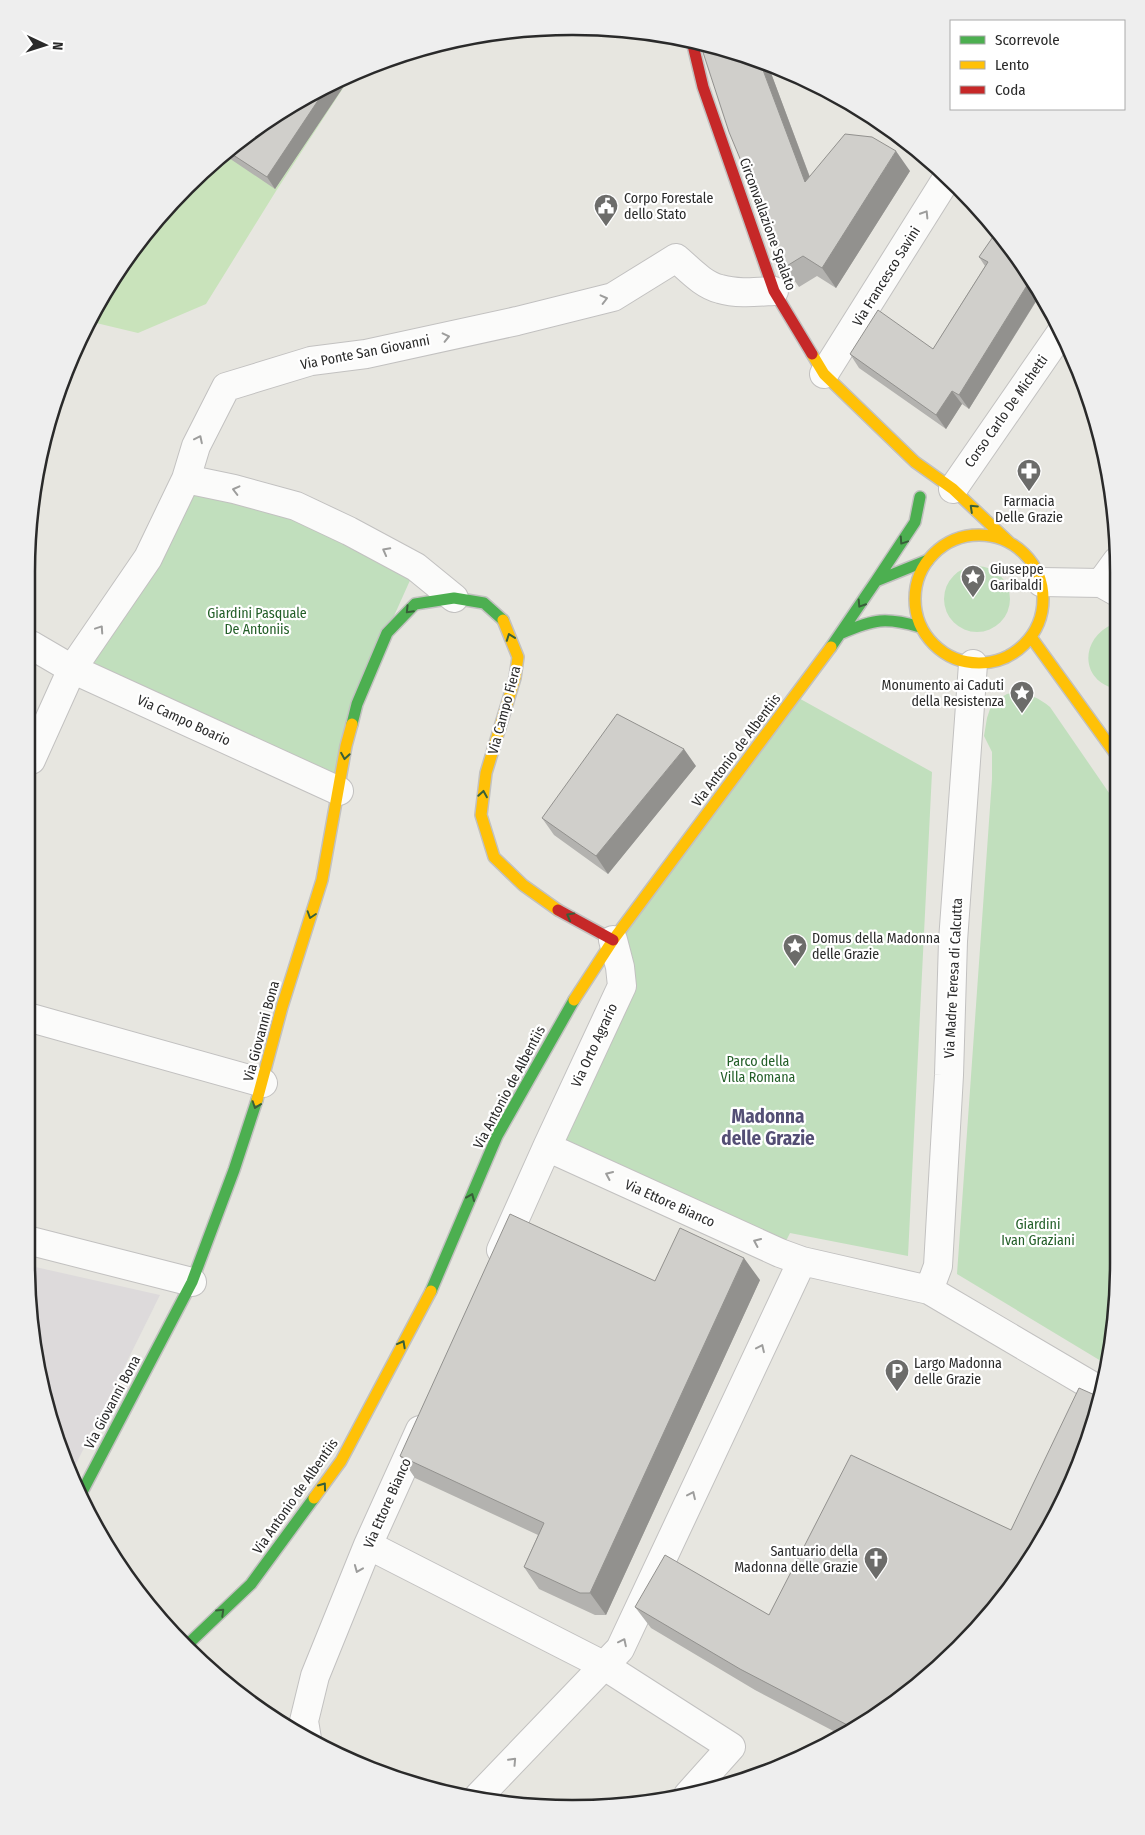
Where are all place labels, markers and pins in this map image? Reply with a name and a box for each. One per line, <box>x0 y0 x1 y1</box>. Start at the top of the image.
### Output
place label: Corpo Forestale dello Stato <box>624 190 713 223</box>
public building icon: Corpo Forestale dello Stato <box>593 193 619 227</box>
pharmacy icon: Farmacia Delle Grazie <box>1016 458 1042 492</box>
place label: Farmacia Delle Grazie <box>995 493 1063 526</box>
place label: Giuseppe Garibaldi <box>990 561 1044 594</box>
place icon: Giuseppe Garibaldi <box>960 564 986 598</box>
place label: Monumento ai Caduti della Resistenza <box>881 677 1004 710</box>
place icon: Monumento ai Caduti della Resistenza <box>1009 680 1035 714</box>
place label: Domus della Madonna delle Grazie <box>812 930 940 963</box>
place icon: Domus della Madonna delle Grazie <box>782 933 808 967</box>
place label: Largo Madonna delle Grazie <box>914 1355 1002 1388</box>
parking icon: Largo Madonna delle Grazie <box>884 1358 910 1392</box>
place label: Santuario della Madonna delle Grazie <box>734 1543 858 1576</box>
church icon: Santuario della Madonna delle Grazie <box>863 1546 889 1580</box>

